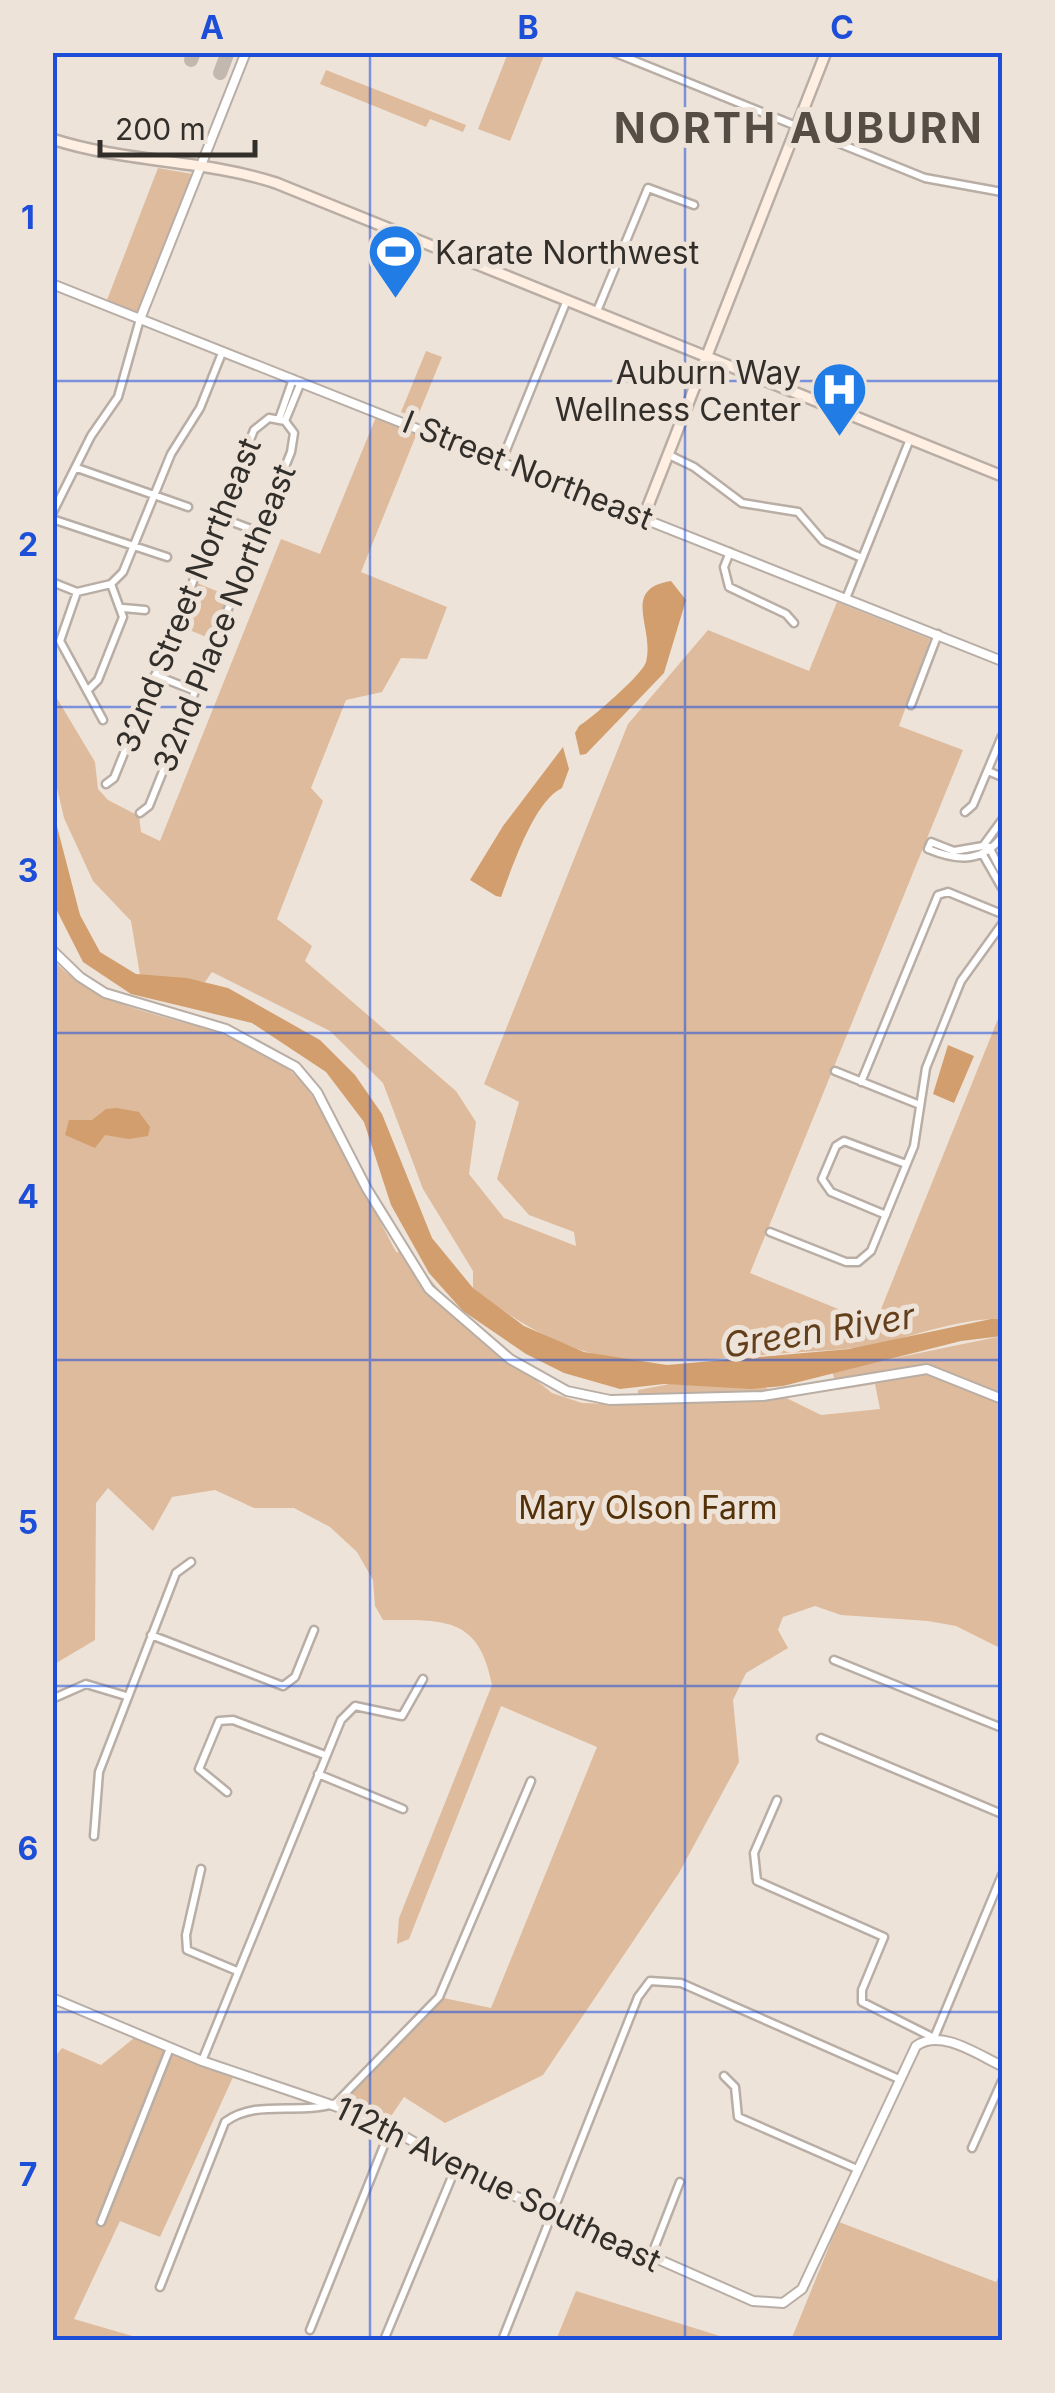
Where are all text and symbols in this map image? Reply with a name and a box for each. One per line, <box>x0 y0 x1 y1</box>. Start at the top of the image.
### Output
text: A <box>200 8 224 47</box>
text: B <box>517 8 539 47</box>
text: C <box>830 8 854 47</box>
scale bar <box>100 95 255 157</box>
district label: NORTH AUBURN <box>614 102 984 153</box>
text: 200 m <box>115 111 206 147</box>
text: 1 <box>21 198 35 237</box>
sports icon: Karate Northwest <box>366 222 426 301</box>
place label: Karate Northwest <box>435 233 699 272</box>
place label: Auburn Way Wellness Center <box>555 353 801 429</box>
hospital icon: Auburn Way Wellness Center <box>810 360 870 439</box>
street label: I Street Northeast <box>397 402 659 538</box>
street label: 32nd Street Northeast <box>107 432 269 758</box>
street label: 32nd Place Northeast <box>144 458 304 778</box>
text: 2 <box>18 525 38 564</box>
text: 3 <box>18 851 38 890</box>
text: 4 <box>17 1177 39 1216</box>
water label: Green River <box>720 1294 918 1366</box>
park label: Mary Olson Farm <box>518 1488 778 1527</box>
text: 5 <box>18 1503 38 1542</box>
text: 6 <box>18 1829 38 1868</box>
street label: 112th Avenue Southeast <box>329 2088 667 2280</box>
text: 7 <box>19 2155 37 2194</box>

